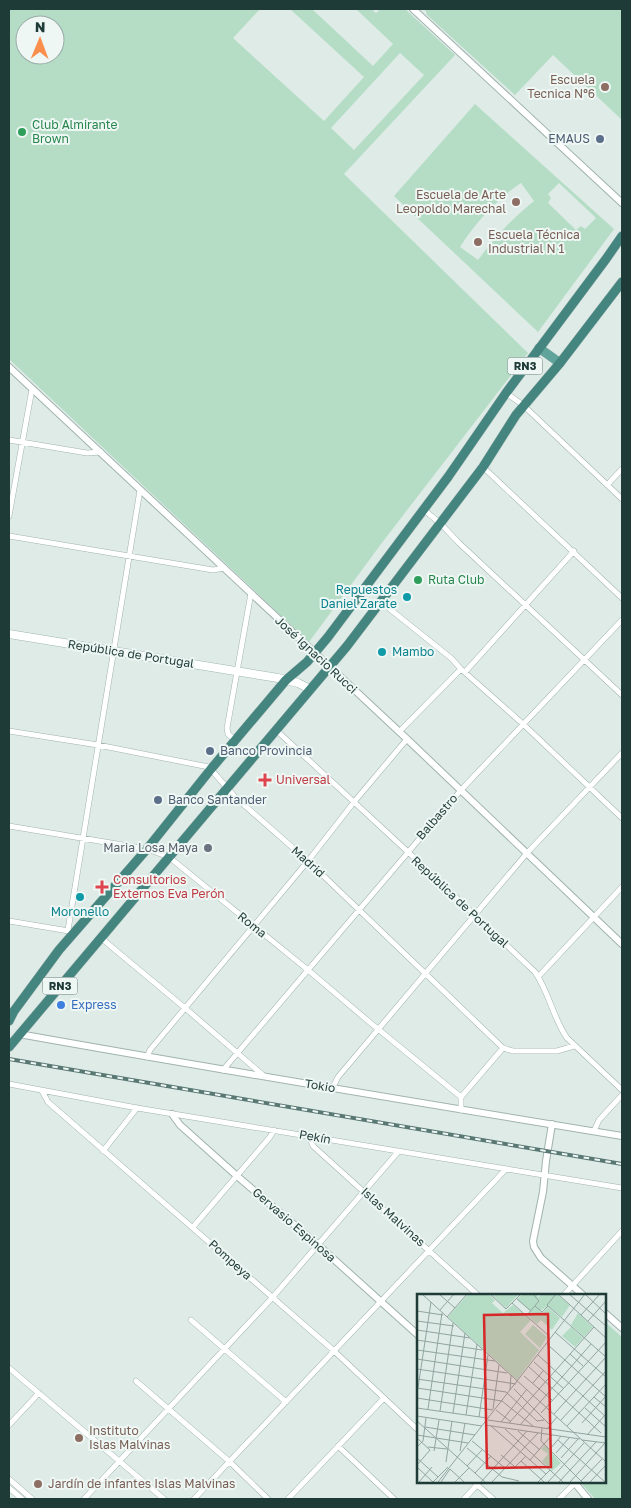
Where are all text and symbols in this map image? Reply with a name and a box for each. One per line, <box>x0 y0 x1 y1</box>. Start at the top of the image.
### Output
north arrow <box>15 15 65 65</box>
text: N <box>35 18 46 35</box>
place label: Escuela Tecnica Nº6 <box>527 72 595 101</box>
marker: Escuela Tecnica Nº6 <box>599 81 611 93</box>
place label: Club Almirante Brown <box>32 117 118 146</box>
marker: Club Almirante Brown <box>16 126 28 138</box>
place label: EMAUS <box>548 131 590 146</box>
marker: EMAUS <box>594 133 606 145</box>
place label: Escuela de Arte Leopoldo Marechal <box>396 187 506 216</box>
marker: Escuela de Arte Leopoldo Marechal <box>510 196 522 208</box>
place label: Escuela Técnica Industrial N 1 <box>488 227 580 256</box>
marker: Escuela Técnica Industrial N 1 <box>472 236 484 248</box>
road number: RN3 <box>508 358 542 374</box>
place label: Ruta Club <box>428 572 484 587</box>
marker: Ruta Club <box>412 574 424 586</box>
place label: Repuestos Daniel Zarate <box>320 582 397 611</box>
marker: Repuestos Daniel Zarate <box>401 591 413 603</box>
street label: José Ignacio Rucci <box>272 613 361 697</box>
street label: República de Portugal <box>67 636 195 671</box>
place label: Mambo <box>392 644 434 659</box>
marker: Mambo <box>376 646 388 658</box>
place label: Banco Provincia <box>220 743 312 758</box>
marker: Banco Provincia <box>204 745 216 757</box>
place label: Universal <box>276 772 331 787</box>
marker: Universal <box>258 773 272 787</box>
street label: Balbastro <box>413 791 461 843</box>
place label: Banco Santander <box>168 792 267 807</box>
marker: Banco Santander <box>152 794 164 806</box>
place label: Maria Losa Maya <box>103 840 198 855</box>
marker: Maria Losa Maya <box>202 842 214 854</box>
street label: Madrid <box>289 843 328 881</box>
street label: República de Portugal <box>409 853 512 951</box>
place label: Consultorios Externos Eva Perón <box>113 872 225 901</box>
marker: Consultorios Externos Eva Perón <box>95 880 109 894</box>
marker: Moronello <box>74 891 86 903</box>
place label: Moronello <box>51 904 109 919</box>
street label: Roma <box>235 909 270 941</box>
road number: RN3 <box>42 978 78 994</box>
place label: Express <box>71 997 117 1012</box>
marker: Express <box>55 999 67 1011</box>
street label: Tokio <box>304 1076 336 1095</box>
street label: Pekín <box>298 1126 332 1147</box>
street label: Gervasio Espinosa <box>250 1184 339 1265</box>
street label: Islas Malvinas <box>358 1184 429 1249</box>
street label: Pompeya <box>206 1236 255 1283</box>
inset map <box>417 1294 606 1483</box>
place label: Instituto Islas Malvinas <box>89 1423 170 1452</box>
marker: Instituto Islas Malvinas <box>73 1432 85 1444</box>
place label: Jardín de infantes Islas Malvinas <box>48 1476 235 1491</box>
marker: Jardín de infantes Islas Malvinas <box>32 1478 44 1490</box>

